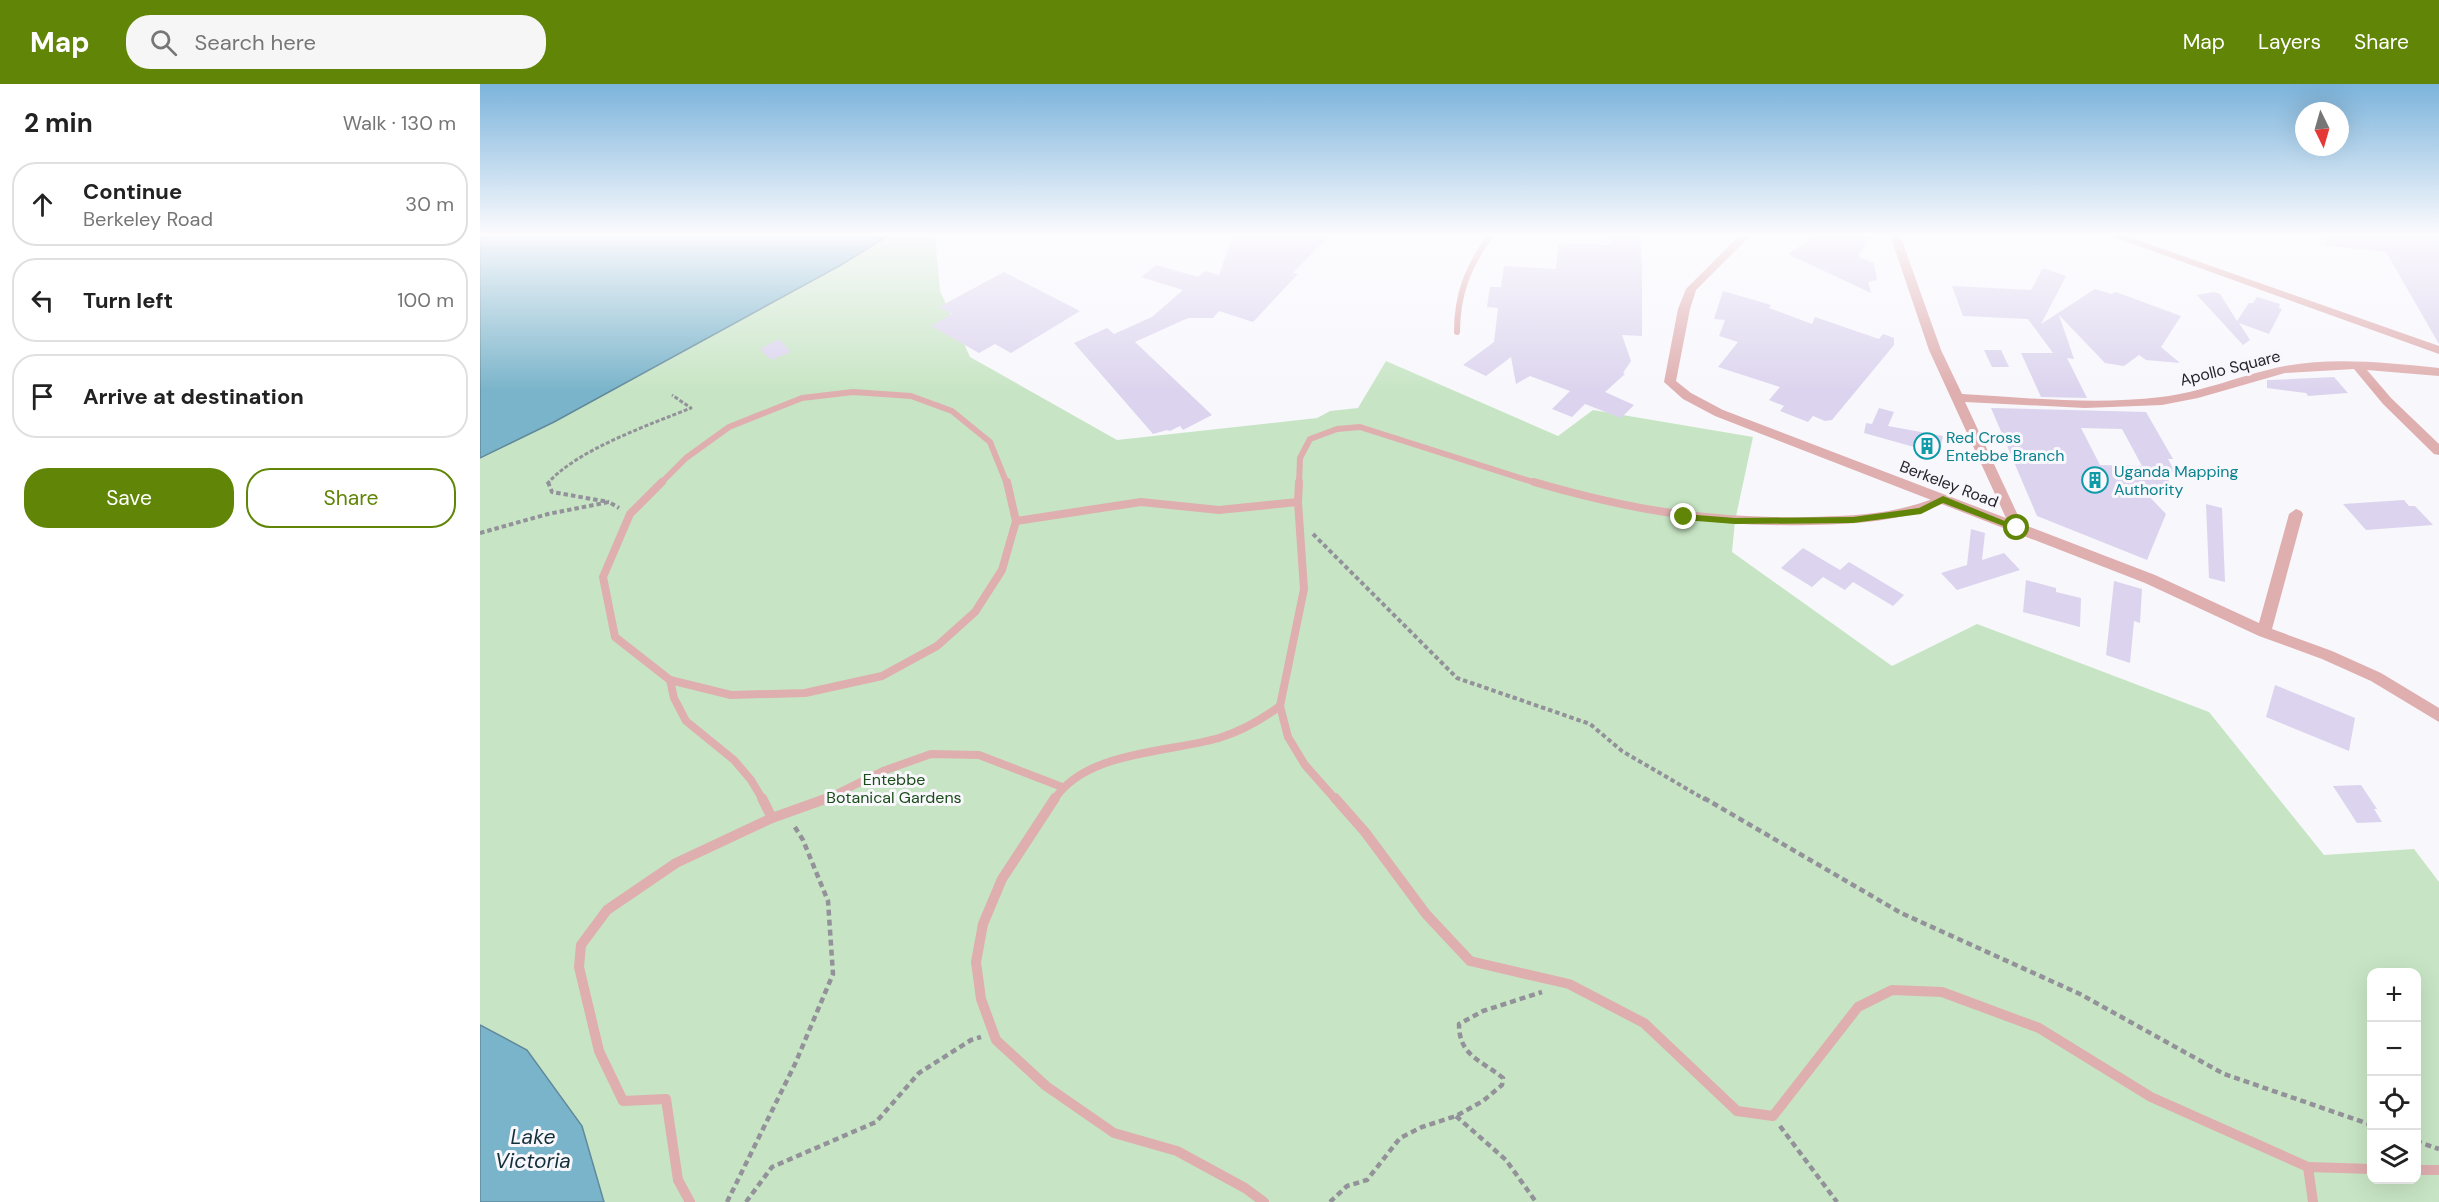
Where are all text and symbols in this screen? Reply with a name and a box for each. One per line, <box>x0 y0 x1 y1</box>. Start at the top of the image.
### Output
search box <box>126 15 546 69</box>
text: Map <box>30 24 90 61</box>
icon: search <box>147 26 180 59</box>
text: Search here <box>195 28 316 57</box>
text: Map <box>2183 28 2225 56</box>
text: Layers <box>2258 28 2321 56</box>
text: Share <box>2354 28 2409 56</box>
north arrow <box>2295 102 2349 156</box>
text: 2 min <box>24 106 93 140</box>
text: Walk · 130 m <box>343 110 456 136</box>
text: Continue <box>83 177 182 206</box>
icon: ahead <box>26 188 59 221</box>
text: 30 m <box>405 191 454 217</box>
text: Berkeley Road <box>83 206 213 232</box>
icon: left <box>26 284 59 317</box>
text: Turn left <box>83 286 173 315</box>
text: 100 m <box>397 287 454 313</box>
street label: Apollo Square <box>2178 345 2282 391</box>
icon: arrive <box>26 380 59 413</box>
text: Arrive at destination <box>83 382 304 411</box>
place label: Red Cross Entebbe Branch <box>1946 427 2065 466</box>
building icon: Red Cross Entebbe Branch <box>1912 431 1942 461</box>
street label: Berkeley Road <box>1897 456 2001 512</box>
place label: Uganda Mapping Authority <box>2114 461 2239 500</box>
building icon: Uganda Mapping Authority <box>2080 465 2110 495</box>
button: Save <box>24 468 234 528</box>
button: Share <box>246 468 456 528</box>
route end <box>1670 503 1696 529</box>
route start <box>2003 514 2029 540</box>
park label: Entebbe Botanical Gardens <box>826 769 962 808</box>
map controls <box>2367 968 2421 1184</box>
button: + <box>2367 968 2421 1022</box>
button: − <box>2367 1022 2421 1076</box>
button: locate <box>2367 1076 2421 1130</box>
water label: Lake Victoria <box>495 1123 571 1175</box>
button: layers <box>2367 1130 2421 1184</box>

